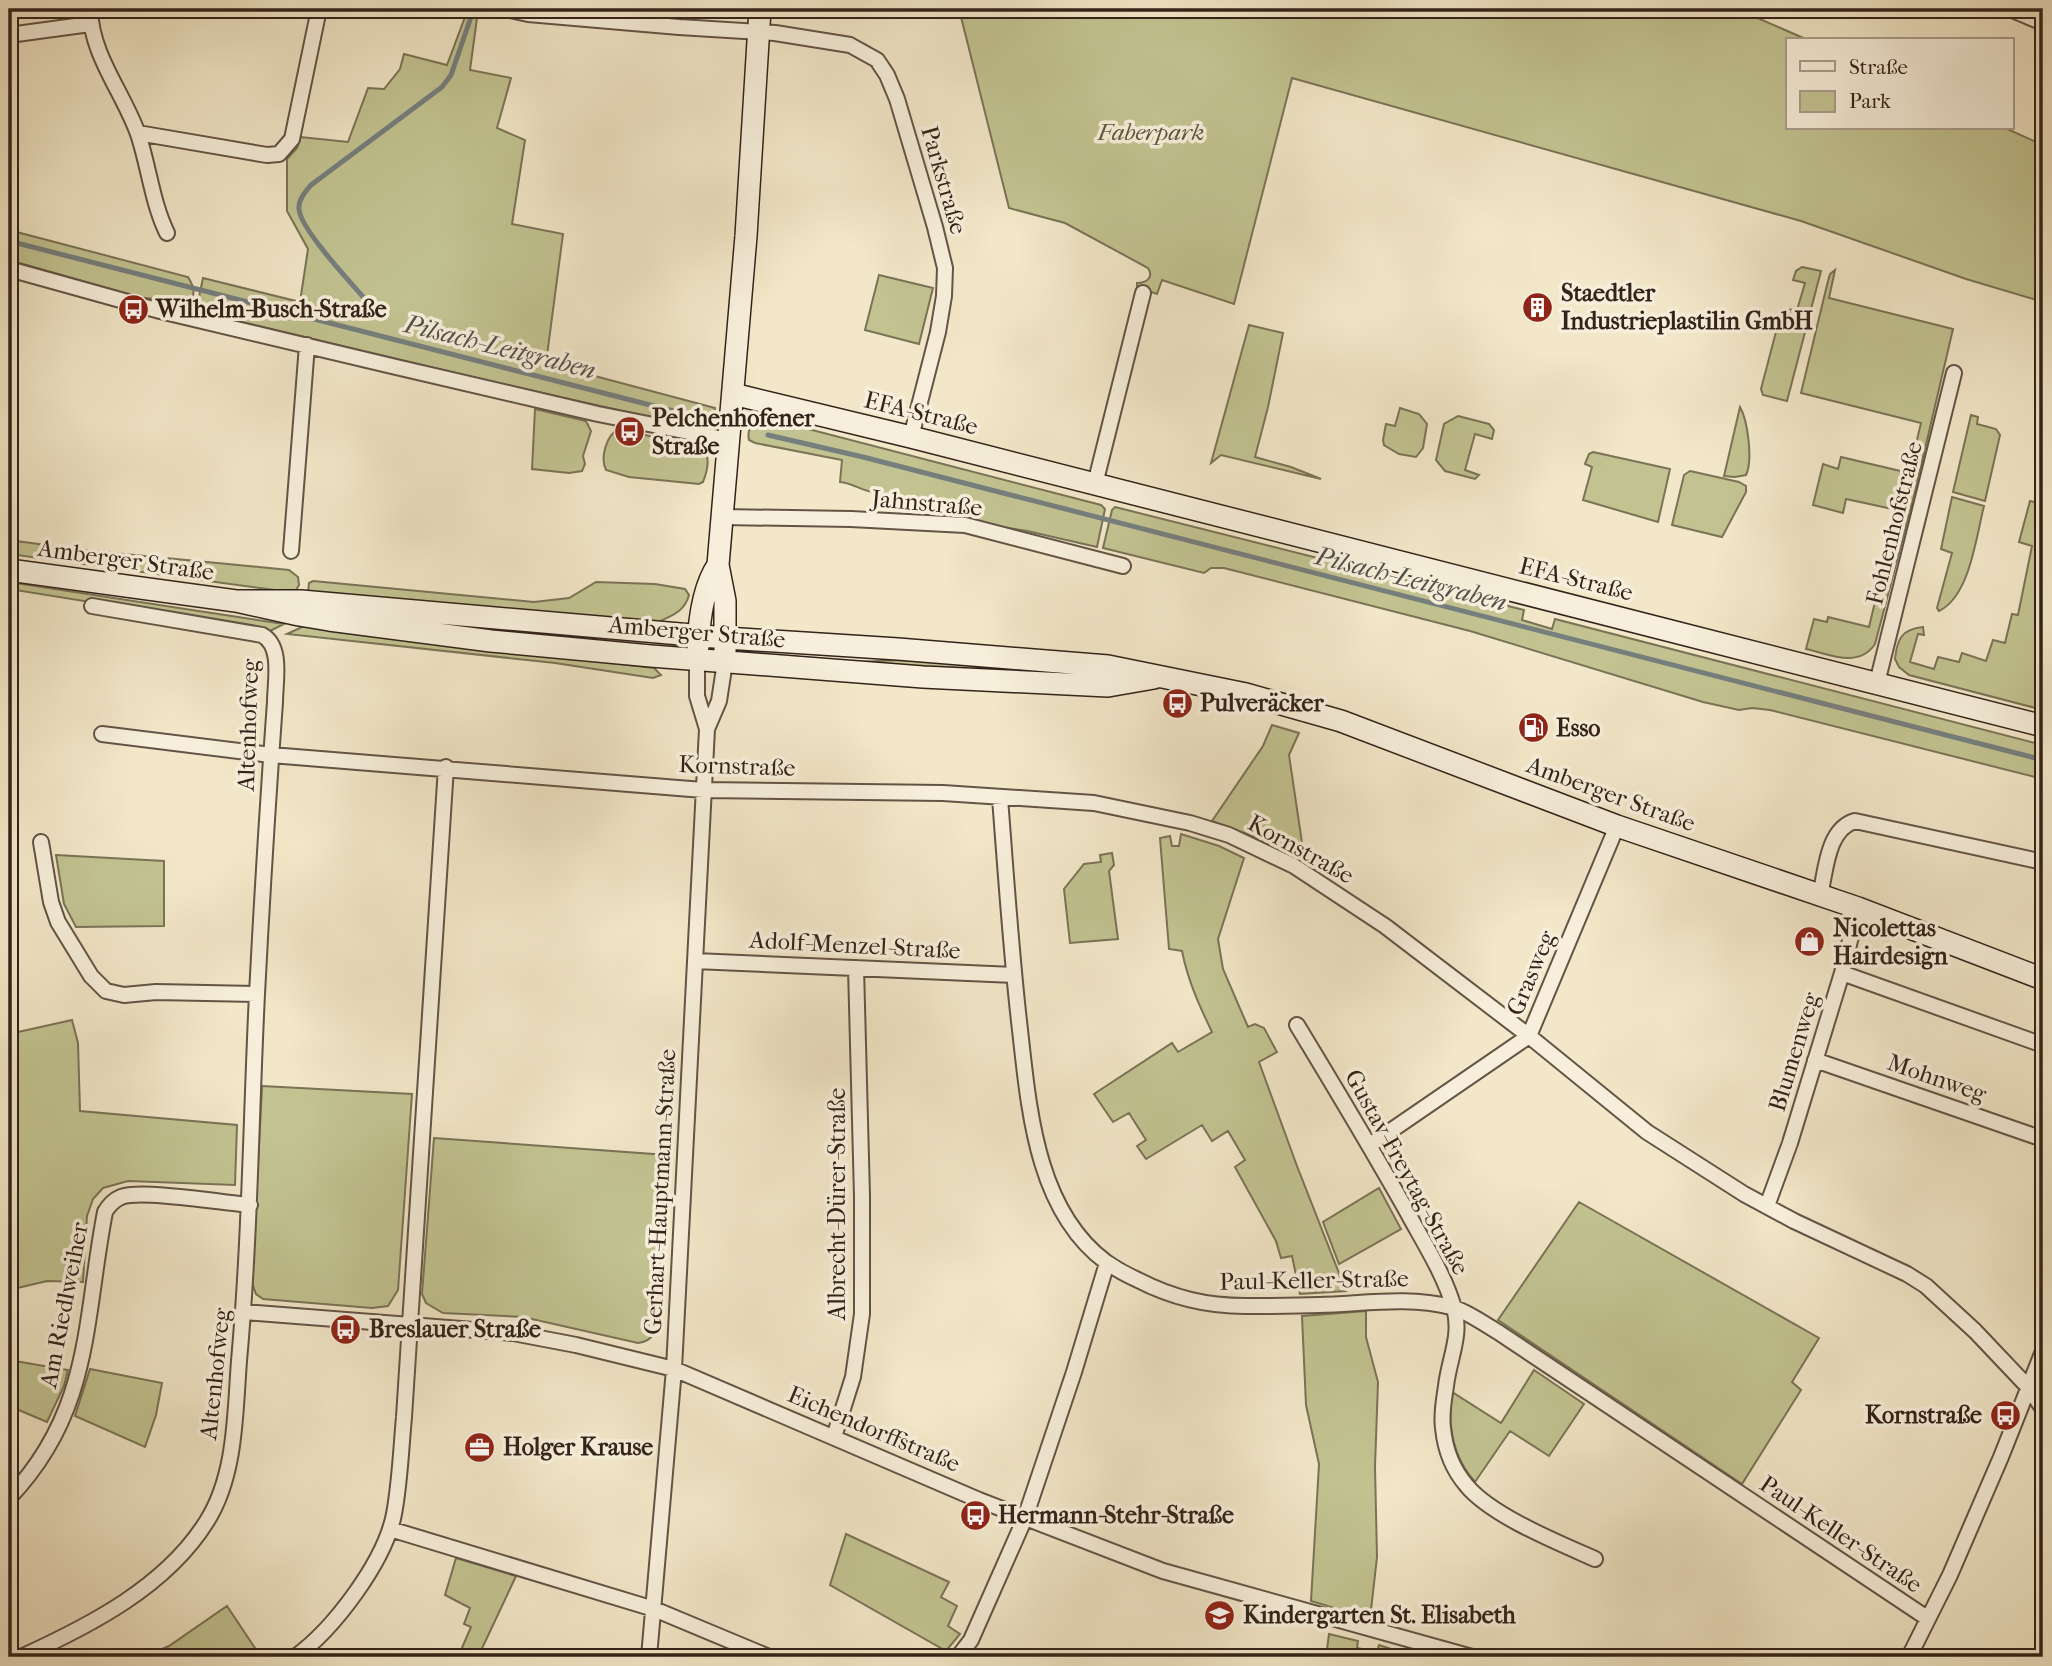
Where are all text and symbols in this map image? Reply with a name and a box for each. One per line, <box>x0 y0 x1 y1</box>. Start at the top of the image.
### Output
legend <box>1786 38 2014 130</box>
text: Straße <box>1849 55 1908 79</box>
text: Park <box>1849 89 1891 113</box>
park label: Faberpark <box>1097 118 1204 146</box>
street label: Parkstraße <box>915 123 973 238</box>
place label: Staedtler Industrieplastilin GmbH <box>1561 279 1813 335</box>
building icon: Staedtler Industrieplastilin GmbH <box>1521 290 1555 324</box>
bus stop icon: Wilhelm-Busch-Straße <box>116 292 150 326</box>
place label: Wilhelm-Busch-Straße <box>155 295 387 323</box>
water label: Pilsach-Leitgraben <box>400 308 599 386</box>
street label: EFA-Straße <box>861 385 981 441</box>
place label: Pelchenhofener Straße <box>652 404 815 460</box>
bus stop icon: Pelchenhofener Straße <box>612 415 646 449</box>
street label: Fohlenhofstraße <box>1860 438 1928 608</box>
street label: Jahnstraße <box>869 484 984 522</box>
street label: Amberger Straße <box>35 534 216 586</box>
water label: Pilsach-Leitgraben <box>1311 540 1510 618</box>
street label: EFA-Straße <box>1516 551 1636 607</box>
street label: Amberger Straße <box>606 610 787 654</box>
street label: Altenhofweg <box>232 657 264 793</box>
bus stop icon: Pulveräcker <box>1160 686 1194 720</box>
place label: Pulveräcker <box>1200 689 1324 717</box>
fuel station icon: Esso <box>1516 711 1550 745</box>
place label: Esso <box>1556 714 1601 742</box>
street label: Kornstraße <box>678 750 796 782</box>
street label: Amberger Straße <box>1522 750 1699 838</box>
street label: Kornstraße <box>1243 808 1359 890</box>
place label: Nicolettas Hairdesign <box>1833 914 1949 970</box>
street label: Adolf-Menzel-Straße <box>748 925 961 965</box>
street label: Grasweg <box>1501 925 1562 1020</box>
shop icon: Nicolettas Hairdesign <box>1793 925 1827 959</box>
street label: Blumenweg <box>1763 988 1826 1115</box>
street label: Gerhart-Hauptmann-Straße <box>639 1048 681 1336</box>
street label: Mohnweg <box>1884 1048 1991 1108</box>
street label: Gustav-Freytag-Straße <box>1339 1065 1475 1280</box>
street label: Albrecht-Dürer-Straße <box>823 1088 851 1321</box>
street label: Am Riedlweiher <box>34 1219 94 1391</box>
street label: Paul-Keller-Straße <box>1219 1264 1409 1296</box>
street label: Altenhofweg <box>194 1306 236 1442</box>
bus stop icon: Breslauer Straße <box>329 1312 363 1346</box>
place label: Breslauer Straße <box>369 1315 541 1343</box>
street label: Eichendorffstraße <box>784 1380 964 1478</box>
bus stop icon: Kornstraße <box>1988 1398 2022 1432</box>
place label: Kornstraße <box>1865 1401 1982 1429</box>
office icon: Holger Krause <box>463 1430 497 1464</box>
place label: Holger Krause <box>503 1433 653 1461</box>
street label: Paul-Keller-Straße <box>1755 1469 1927 1599</box>
bus stop icon: Hermann-Stehr-Straße <box>958 1498 992 1532</box>
place label: Hermann-Stehr-Straße <box>998 1501 1234 1529</box>
school or university icon: Kindergarten St. Elisabeth <box>1203 1598 1237 1632</box>
place label: Kindergarten St. Elisabeth <box>1243 1601 1516 1629</box>

